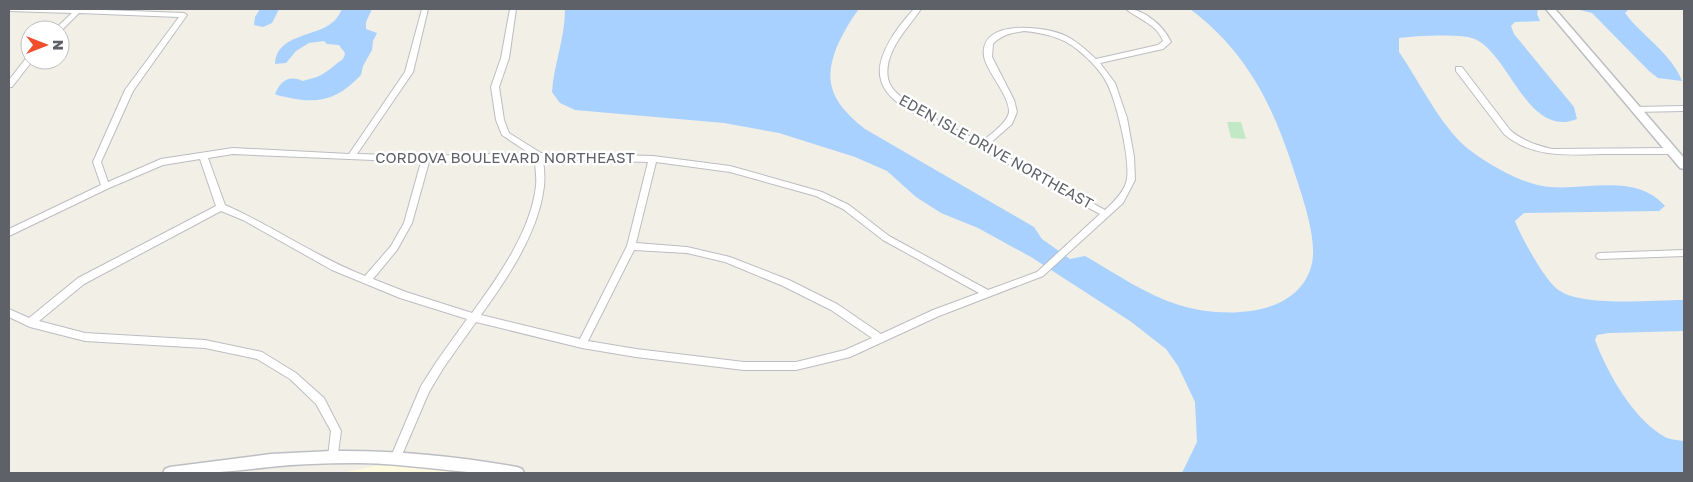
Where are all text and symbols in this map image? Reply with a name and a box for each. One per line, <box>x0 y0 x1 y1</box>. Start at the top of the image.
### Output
north arrow <box>20 20 70 70</box>
text: N <box>50 40 67 50</box>
street label: EDEN ISLE DRIVE NORTHEAST <box>896 90 1097 212</box>
street label: CORDOVA BOULEVARD NORTHEAST <box>375 148 635 166</box>

